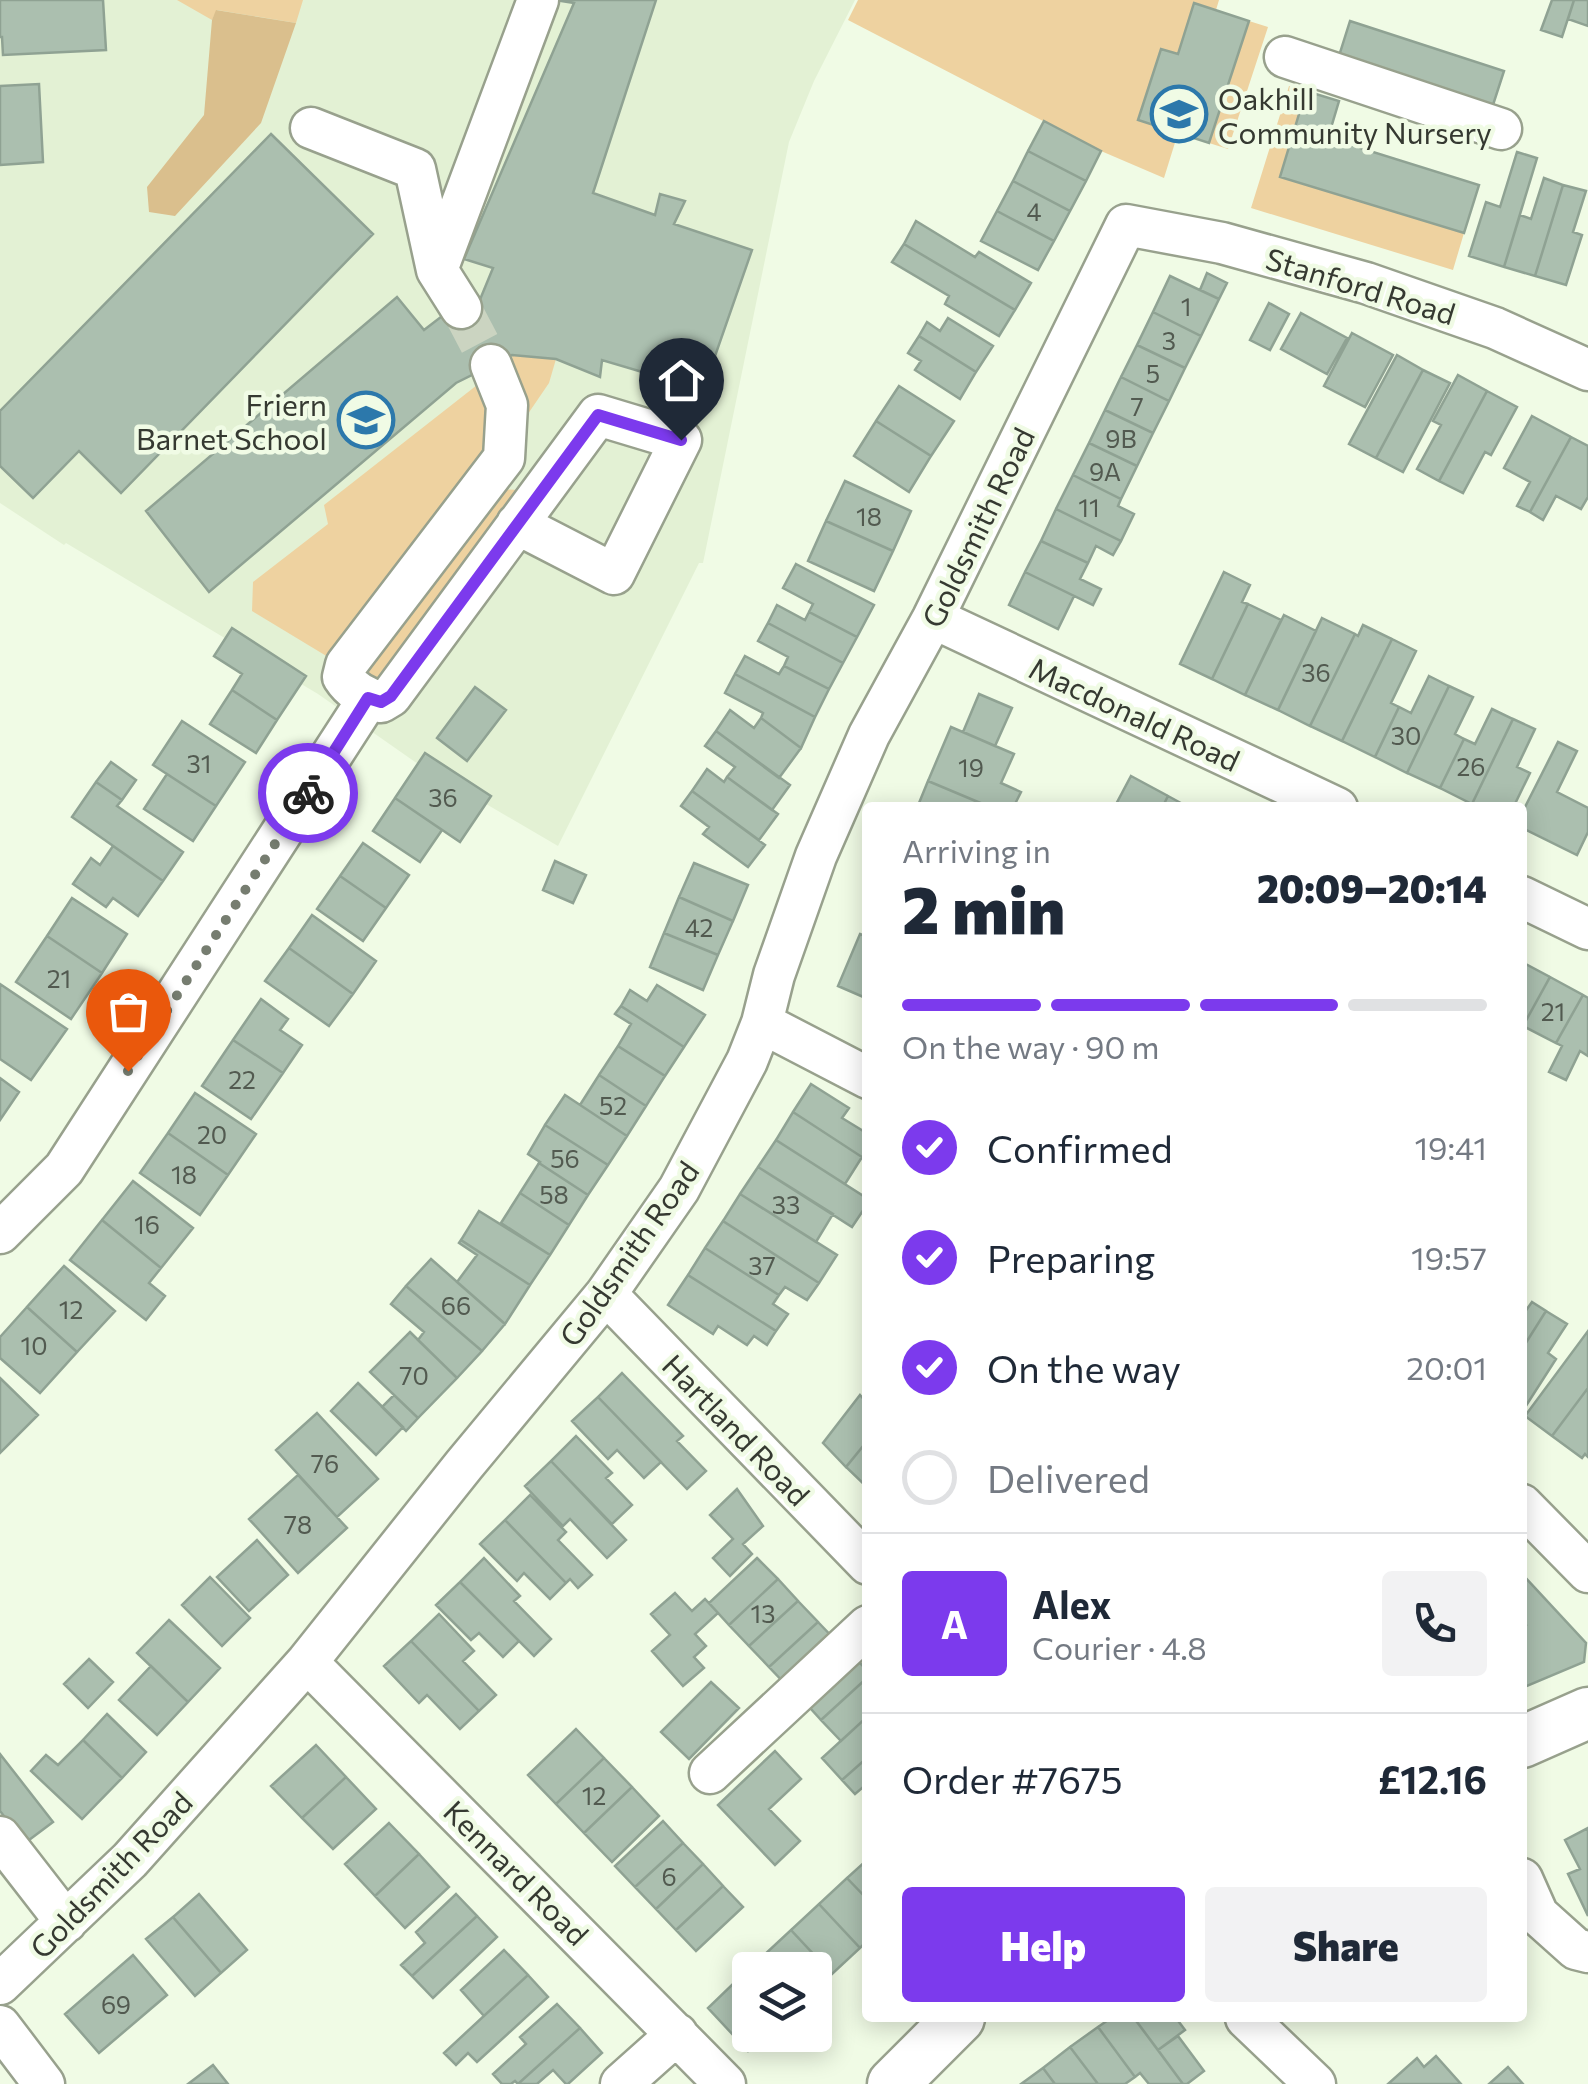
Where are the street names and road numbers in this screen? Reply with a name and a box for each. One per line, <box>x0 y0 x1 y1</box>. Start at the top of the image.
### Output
street label: Stanford Road <box>1262 239 1460 331</box>
street label: Goldsmith Road <box>913 421 1041 633</box>
street label: Macdonald Road <box>1024 648 1246 778</box>
street label: Goldsmith Road <box>550 1153 706 1353</box>
street label: Hartland Road <box>656 1346 818 1512</box>
street label: Goldsmith Road <box>21 1783 199 1965</box>
street label: Kennard Road <box>437 1792 597 1952</box>

